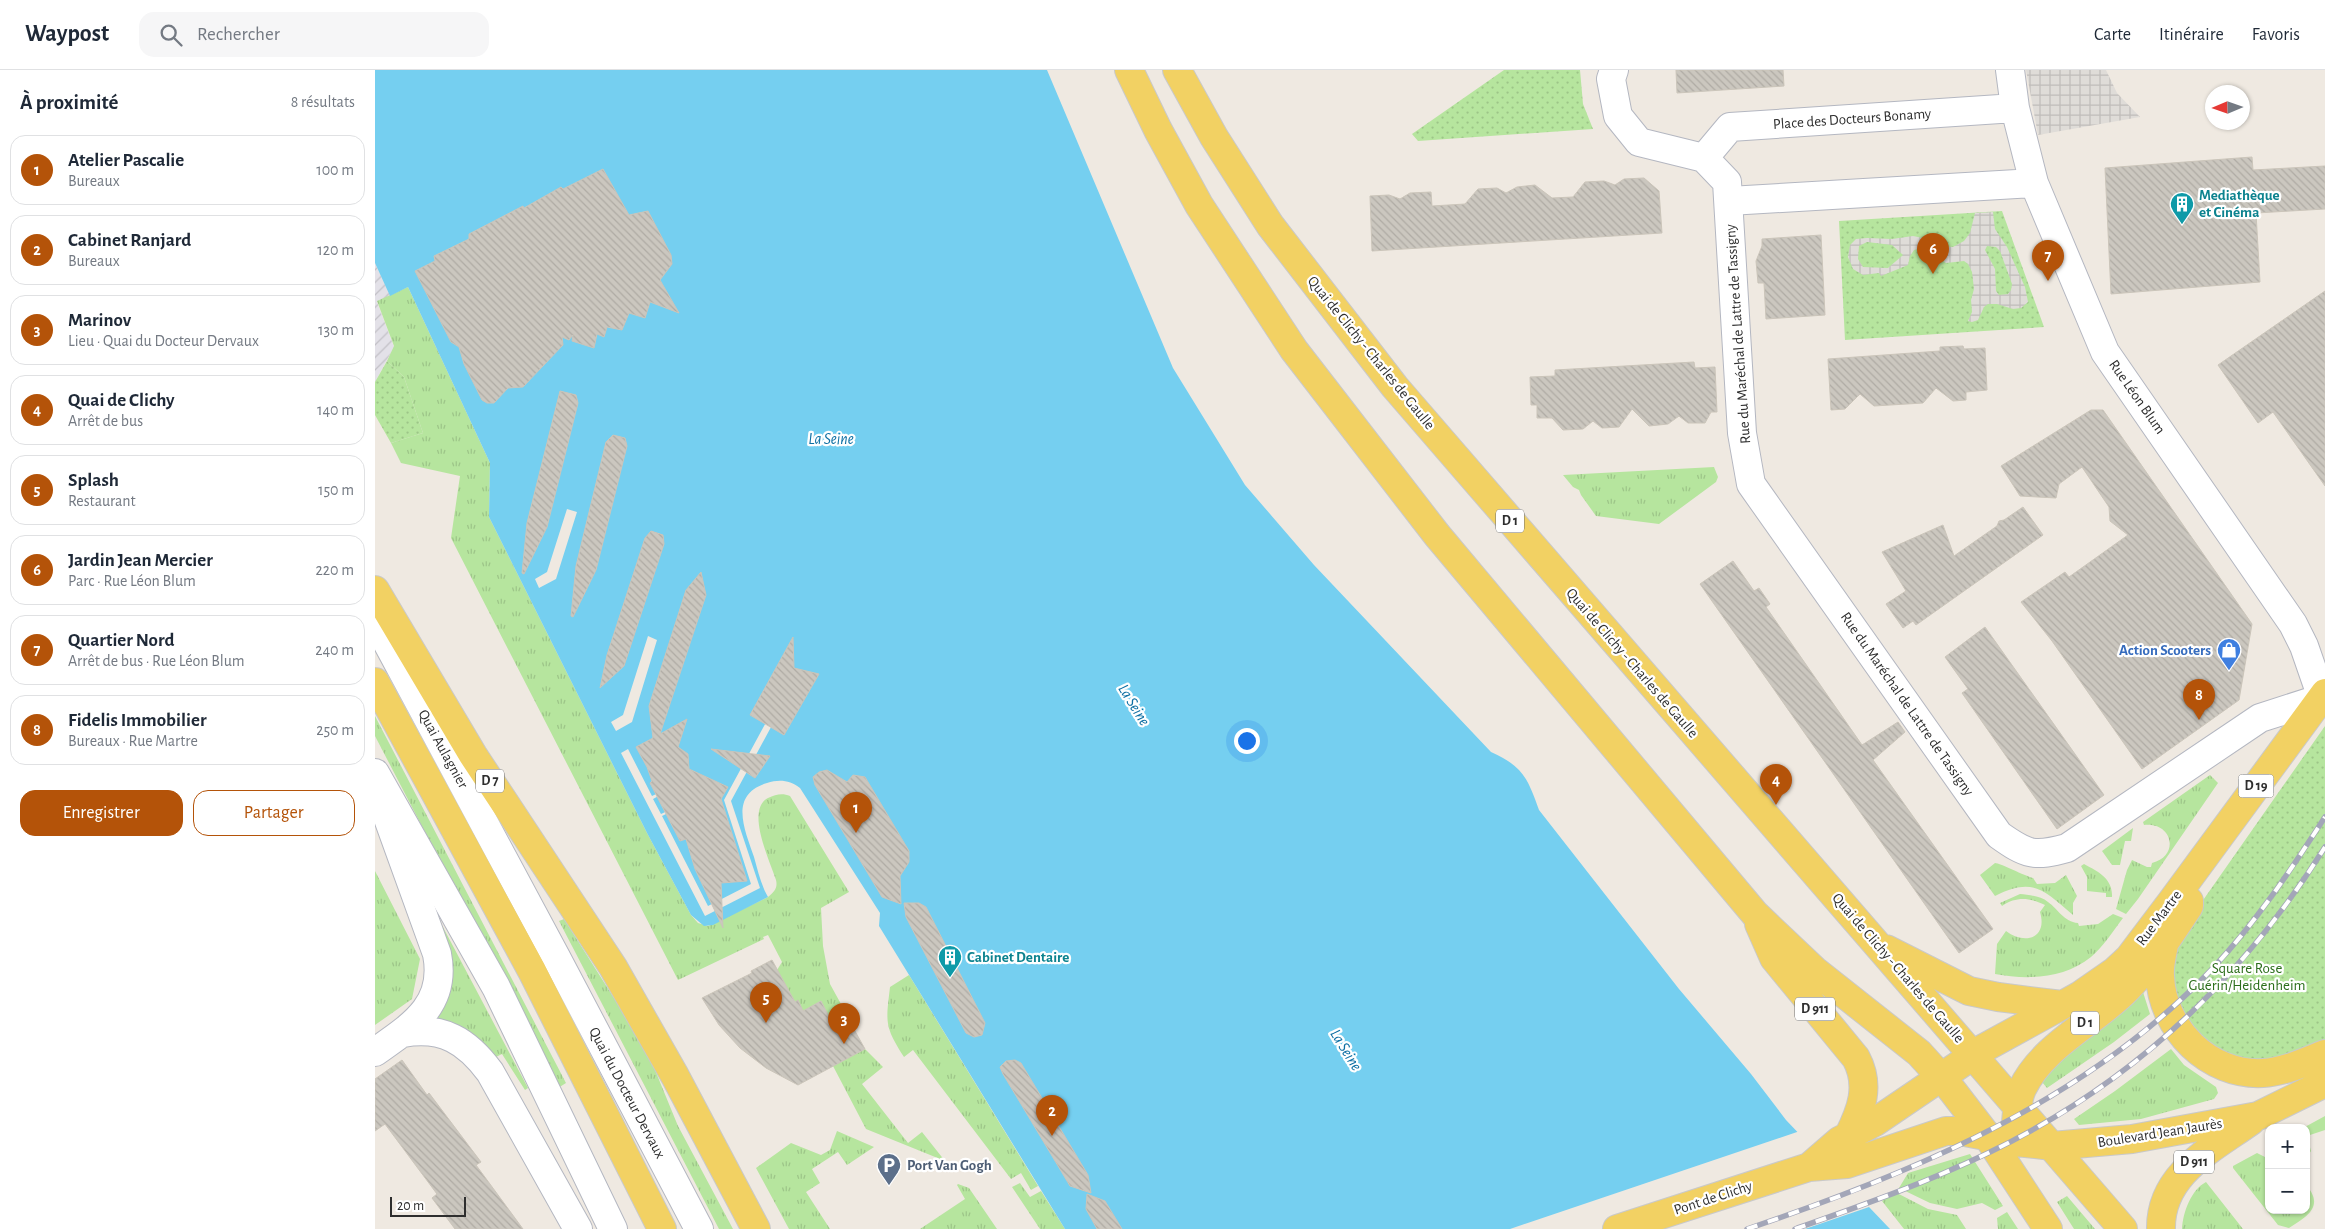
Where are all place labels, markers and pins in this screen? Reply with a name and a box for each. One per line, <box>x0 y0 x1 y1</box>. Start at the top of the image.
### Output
place label: Mediathèque et Cinéma <box>2199 188 2280 220</box>
building icon: Mediathèque et Cinéma <box>2169 191 2195 225</box>
pin: 6 <box>1917 233 1949 274</box>
pin: 7 <box>2032 240 2064 281</box>
shop icon: Action Scooters <box>2216 637 2242 671</box>
place label: Action Scooters <box>2119 643 2211 658</box>
pin: 8 <box>2183 679 2215 720</box>
pin: 4 <box>1760 764 1792 805</box>
pin: 1 <box>840 792 872 833</box>
building icon: Cabinet Dentaire <box>937 944 963 978</box>
place label: Cabinet Dentaire <box>967 950 1069 965</box>
pin: 5 <box>750 982 782 1023</box>
pin: 3 <box>828 1003 860 1044</box>
pin: 2 <box>1036 1095 1068 1136</box>
parking icon: Port Van Gogh <box>876 1152 902 1186</box>
place label: Port Van Gogh <box>907 1158 992 1173</box>

